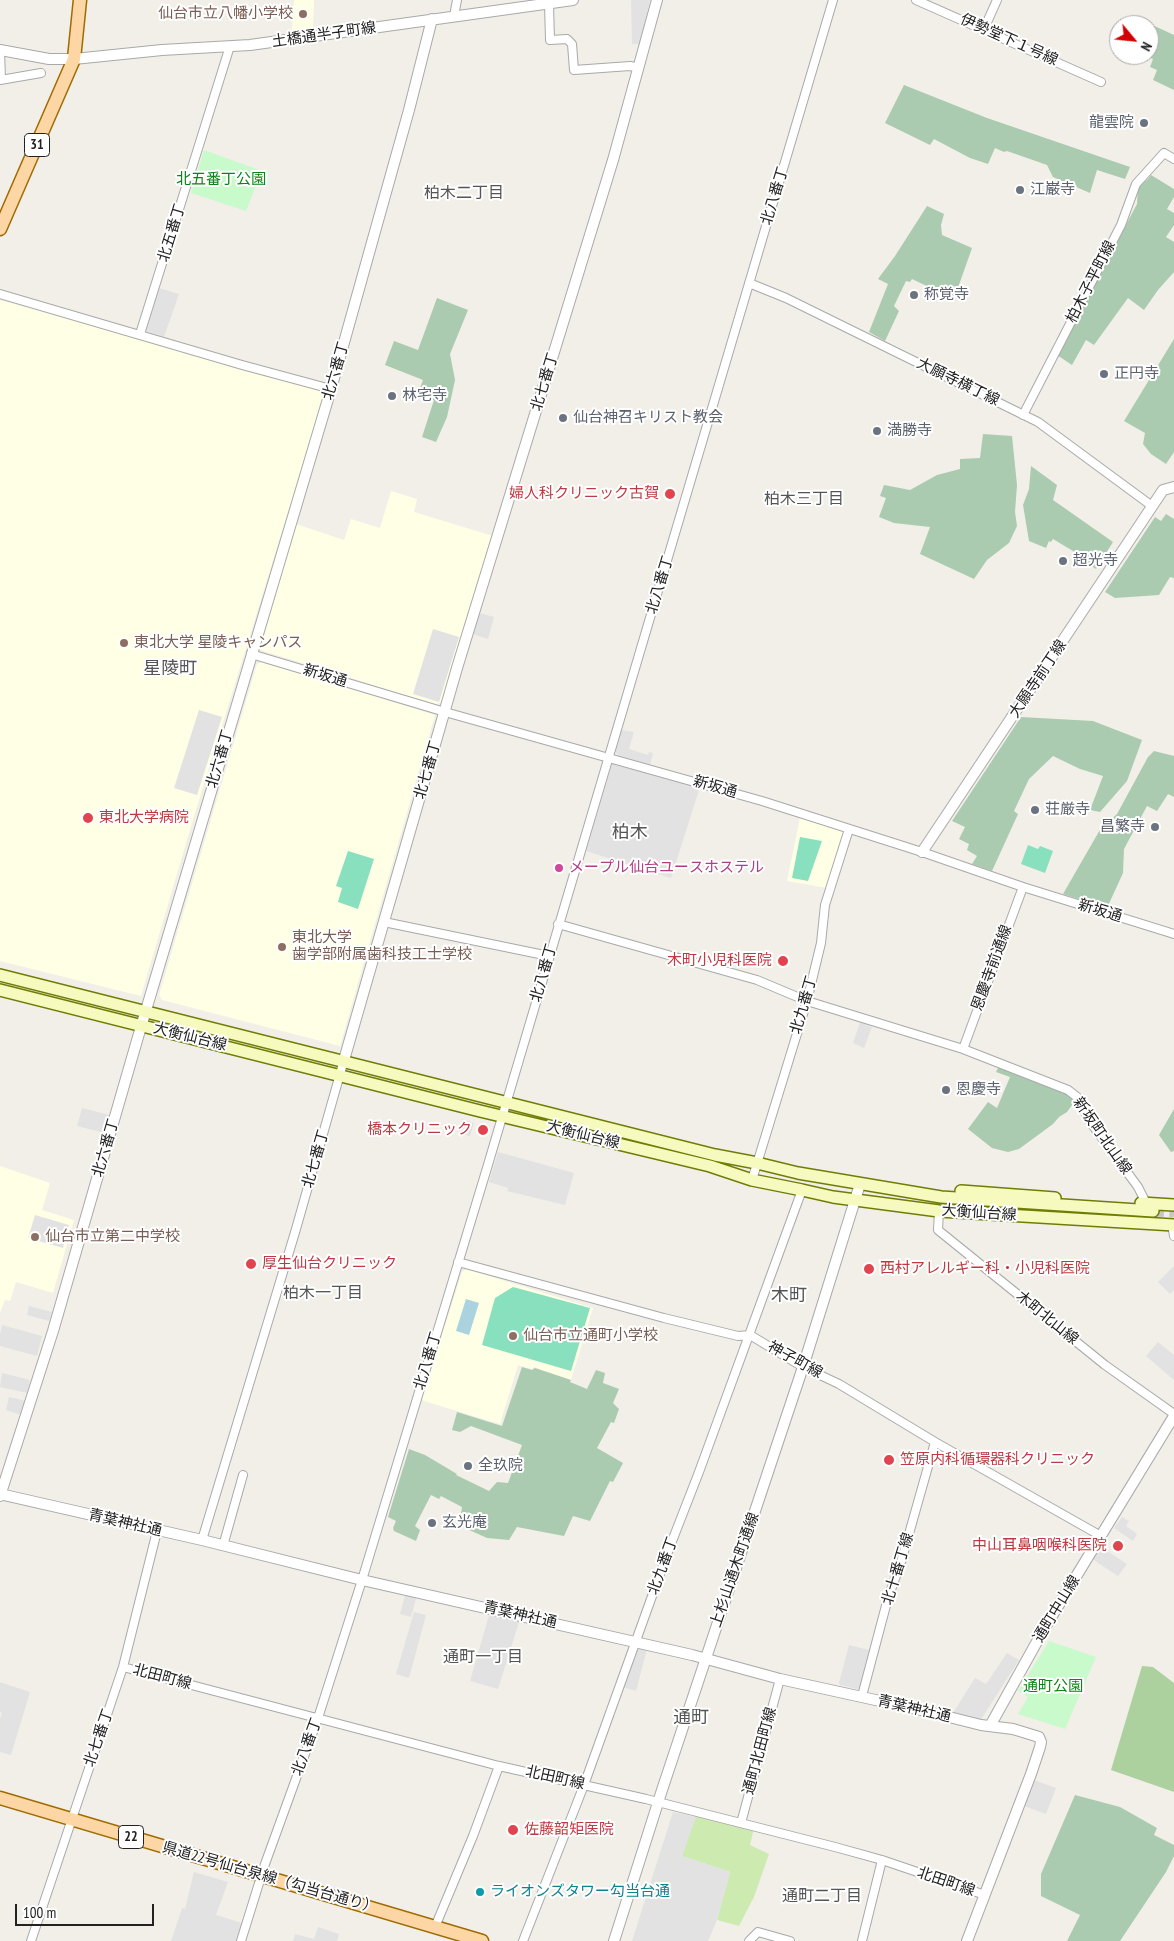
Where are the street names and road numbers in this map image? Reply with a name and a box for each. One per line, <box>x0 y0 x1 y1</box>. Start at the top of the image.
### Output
street label: 伊勢堂下１号線 <box>957 10 1061 70</box>
street label: 土橋通半子町線 <box>271 19 377 51</box>
road number: 31 <box>24 134 50 156</box>
street label: 北八番丁 <box>758 165 792 227</box>
street label: 北五番丁 <box>155 202 189 264</box>
street label: 柏木子平町線 <box>1063 238 1119 326</box>
street label: 北六番丁 <box>319 340 353 402</box>
street label: 北七番丁 <box>528 351 562 413</box>
street label: 大願寺横丁線 <box>914 354 1002 410</box>
street label: 北八番丁 <box>643 554 677 616</box>
street label: 大願寺前丁線 <box>1005 637 1071 721</box>
street label: 新坂通 <box>301 661 349 691</box>
street label: 北六番丁 <box>203 728 237 790</box>
street label: 北七番丁 <box>411 739 445 801</box>
street label: 新坂通 <box>691 772 739 802</box>
street label: 新坂通 <box>1076 896 1124 926</box>
street label: 恩慶寺前通線 <box>968 923 1016 1013</box>
street label: 北八番丁 <box>527 942 561 1004</box>
street label: 北九番丁 <box>787 974 821 1036</box>
street label: 大衡仙台線 <box>151 1019 229 1055</box>
street label: 新坂町北山線 <box>1069 1094 1135 1178</box>
street label: 北六番丁 <box>89 1117 123 1179</box>
street label: 大衡仙台線 <box>544 1117 622 1153</box>
street label: 北七番丁 <box>299 1128 333 1190</box>
street label: 大衡仙台線 <box>941 1201 1017 1225</box>
street label: 木町北山線 <box>1012 1287 1082 1349</box>
street label: 北八番丁 <box>411 1330 445 1392</box>
street label: 神子町線 <box>764 1338 826 1382</box>
street label: 青葉神社通 <box>86 1506 164 1540</box>
street label: 上杉山通木町通線 <box>707 1510 763 1630</box>
street label: 北十番丁線 <box>878 1531 918 1607</box>
street label: 北九番丁 <box>644 1535 682 1597</box>
street label: 通町中山線 <box>1030 1572 1084 1646</box>
street label: 青葉神社通 <box>481 1598 559 1632</box>
street label: 北田町線 <box>131 1661 193 1693</box>
street label: 青葉神社通 <box>875 1692 953 1726</box>
street label: 通町北田町線 <box>740 1705 780 1797</box>
street label: 北七番丁 <box>81 1707 117 1769</box>
street label: 北八番丁 <box>288 1716 326 1778</box>
street label: 北田町線 <box>524 1762 586 1794</box>
road number: 22 <box>118 1825 144 1848</box>
street label: 県道22号仙台泉線（勾当台通り） <box>160 1839 380 1917</box>
street label: 北田町線 <box>915 1864 977 1900</box>

